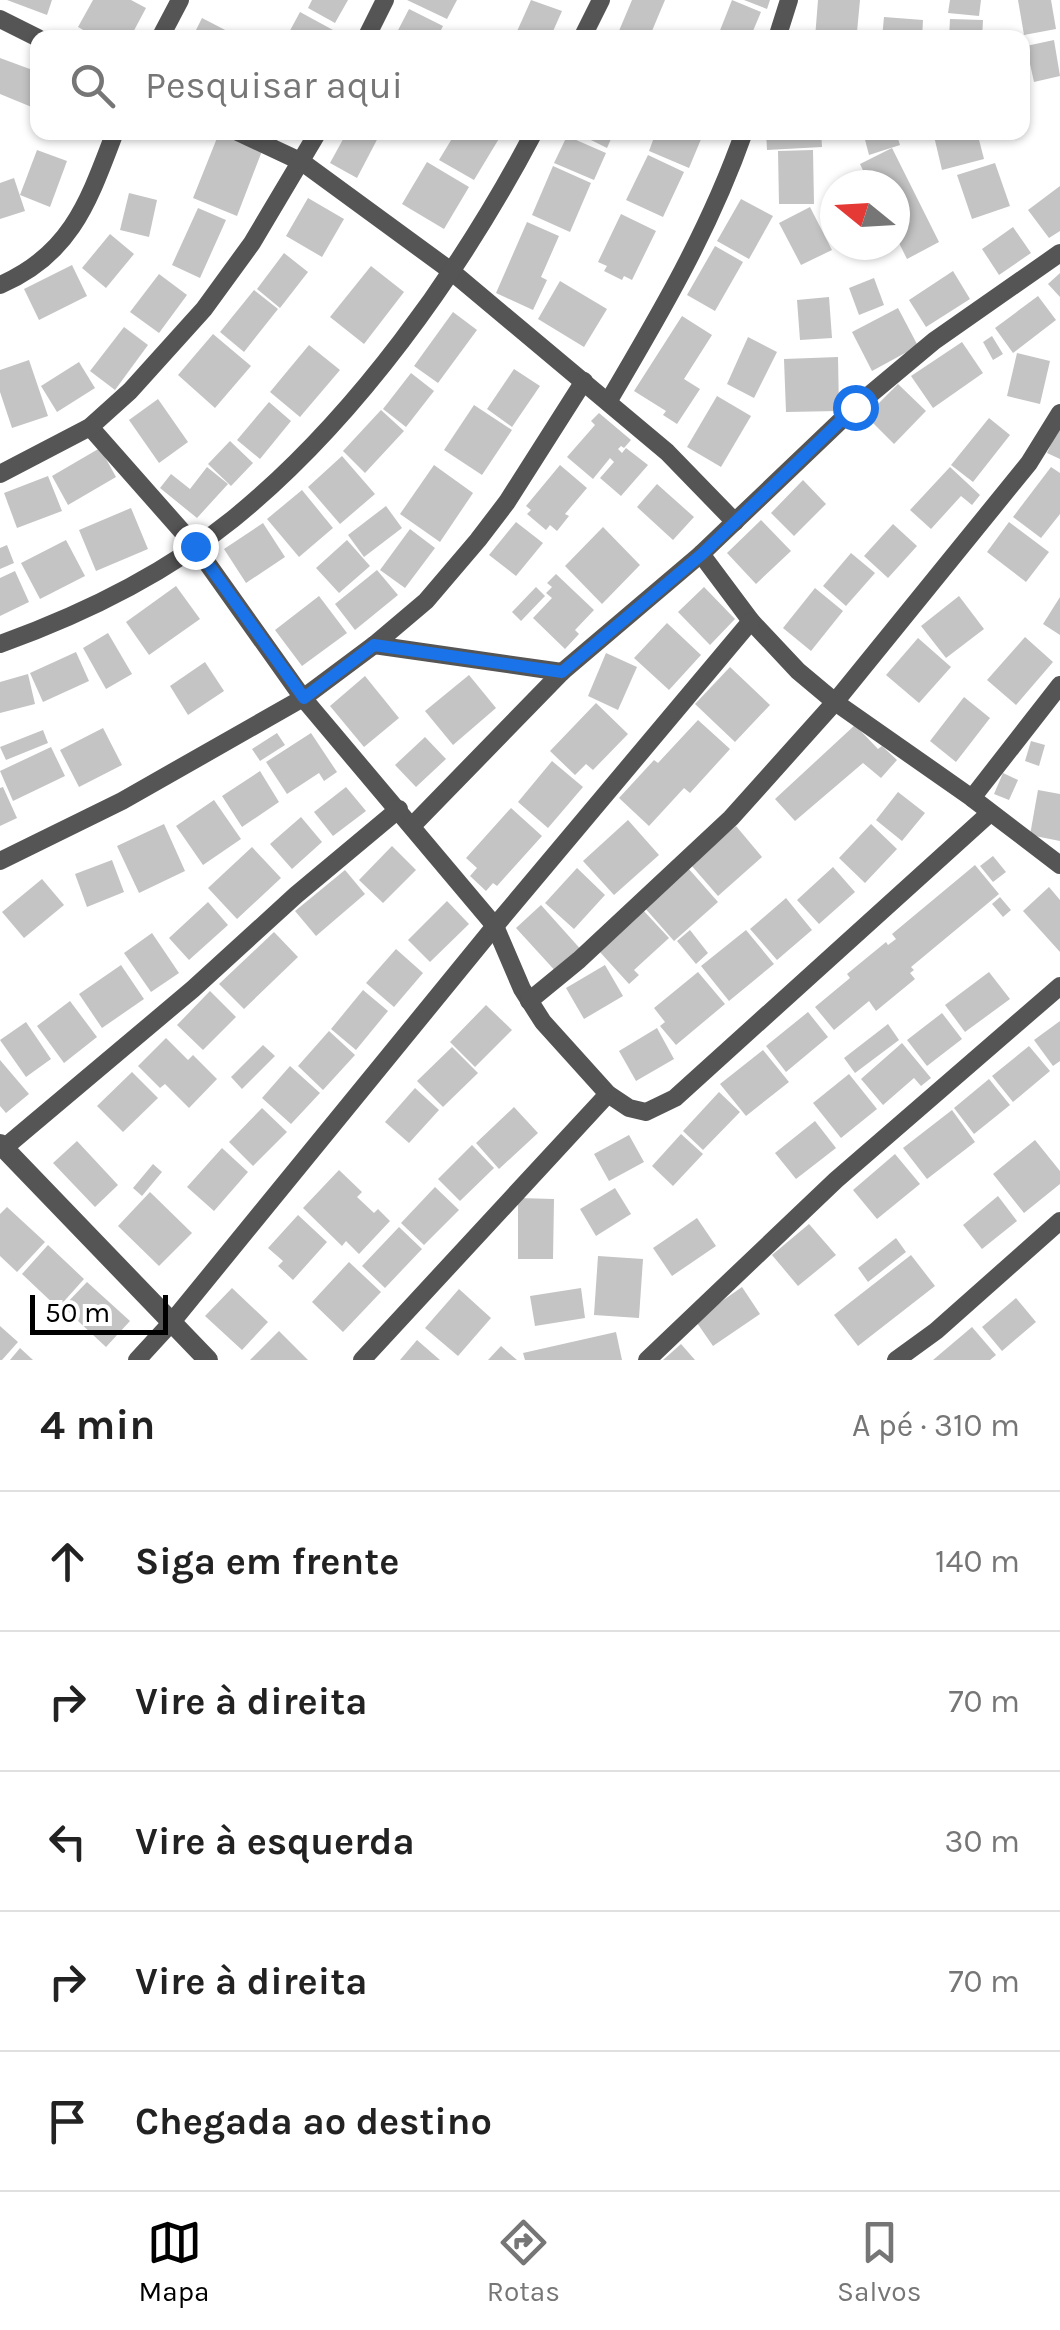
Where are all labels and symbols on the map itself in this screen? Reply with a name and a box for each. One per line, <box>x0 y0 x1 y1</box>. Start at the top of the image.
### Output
north arrow <box>820 170 910 260</box>
route start <box>833 385 879 431</box>
route end <box>173 524 219 570</box>
scale bar <box>30 1290 168 1334</box>

